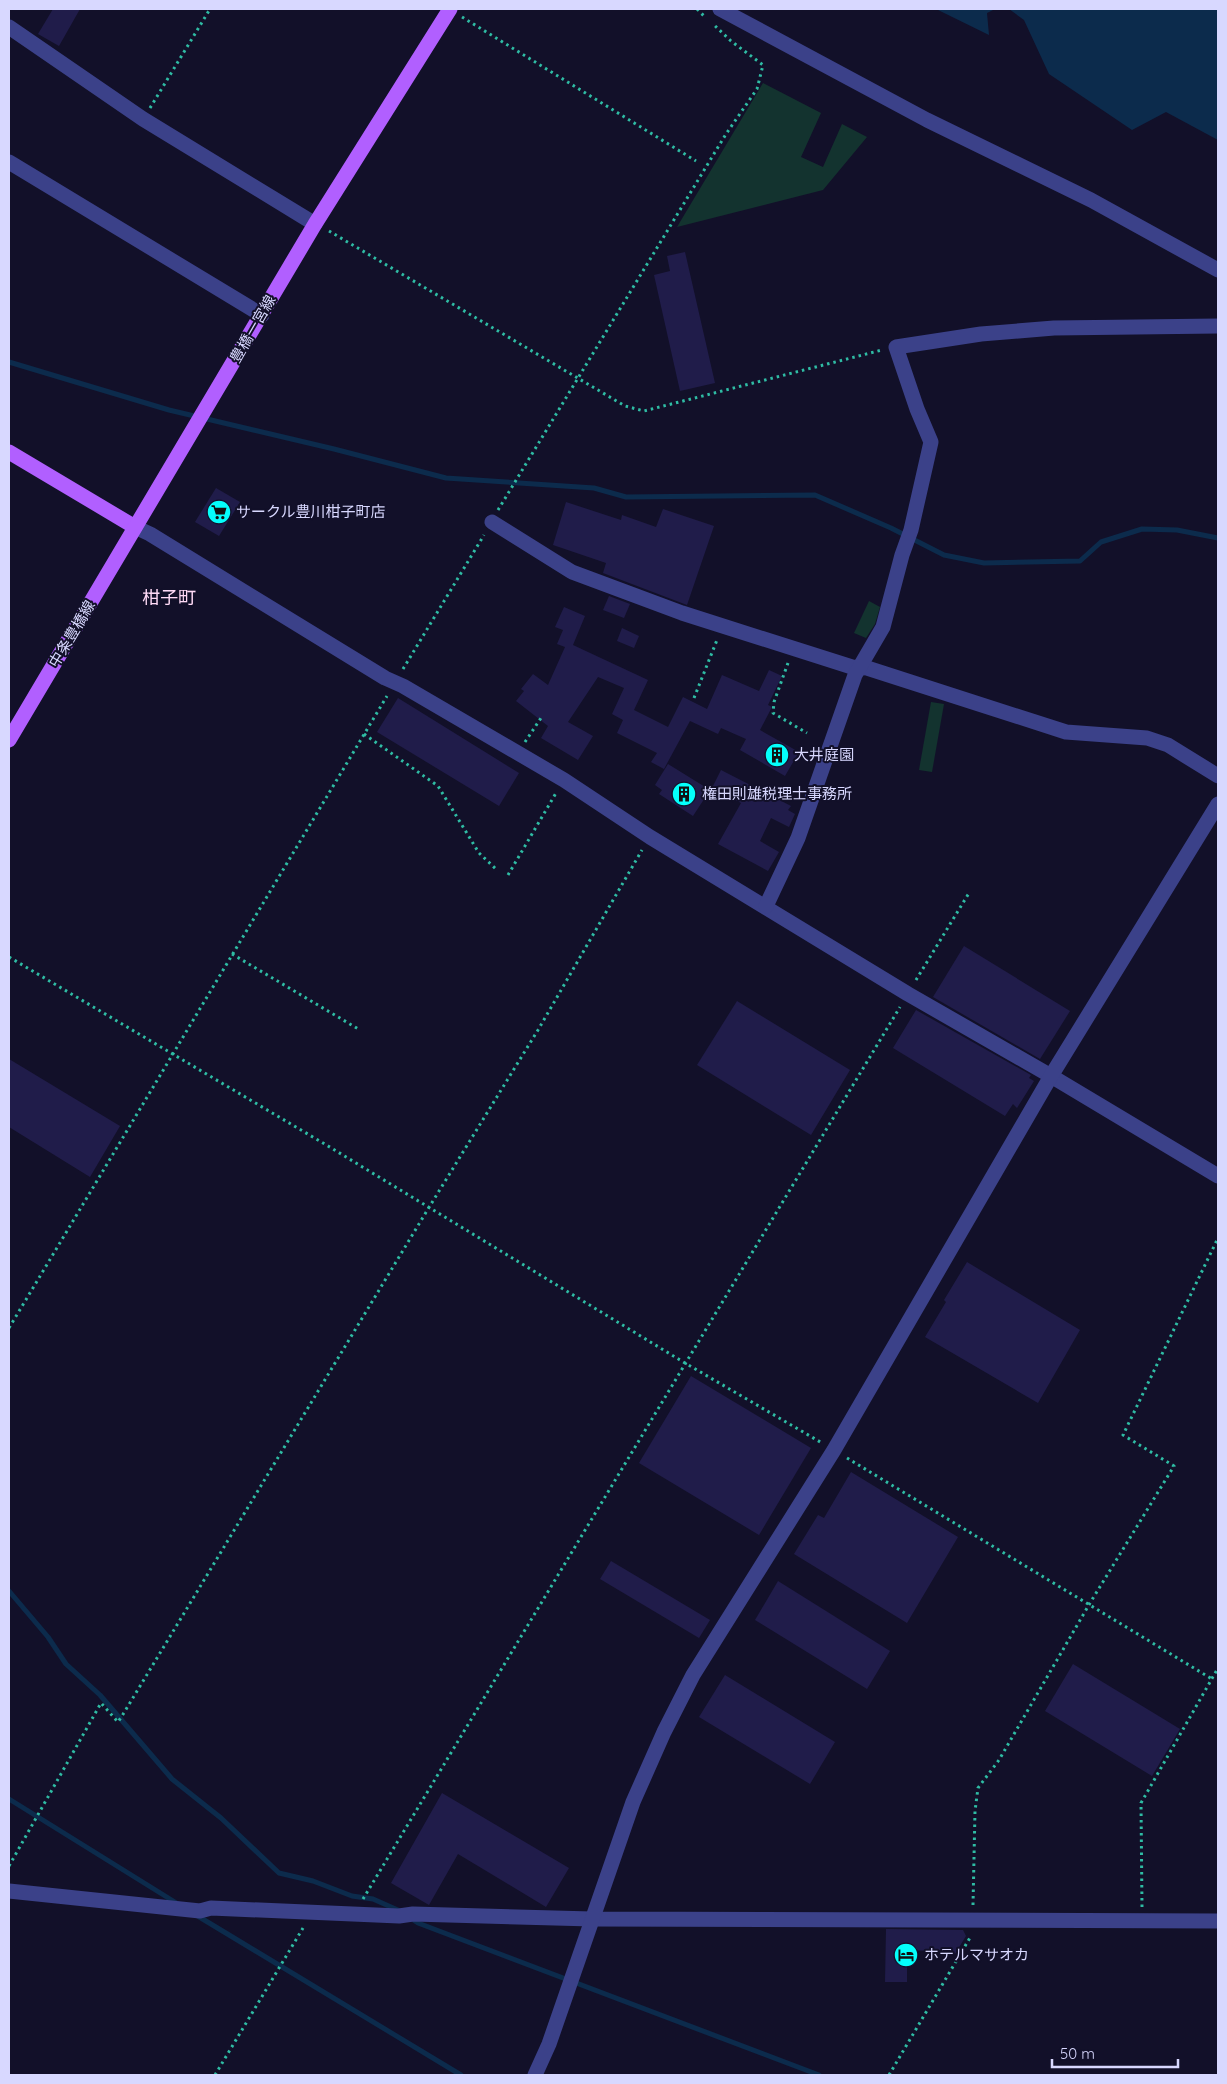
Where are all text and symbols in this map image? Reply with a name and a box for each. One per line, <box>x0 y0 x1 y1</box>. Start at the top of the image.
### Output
street label: 豊橋一宮線 <box>226 292 280 366</box>
supermarket icon: サークル豊川柑子町店 <box>206 499 232 525</box>
place label: サークル豊川柑子町店 <box>236 502 386 521</box>
district label: 柑子町 <box>142 586 196 609</box>
street label: 中条豊橋線 <box>44 597 99 671</box>
building icon: 大井庭園 <box>764 742 790 768</box>
place label: 大井庭園 <box>794 745 854 764</box>
building icon: 権田則雄税理士事務所 <box>671 781 697 807</box>
place label: 権田則雄税理士事務所 <box>702 784 852 803</box>
hotel icon: ホテルマサオカ <box>893 1942 919 1968</box>
place label: ホテルマサオカ <box>924 1945 1029 1964</box>
scale bar <box>1052 2036 1178 2068</box>
text: 50 m <box>1060 2044 1095 2063</box>

